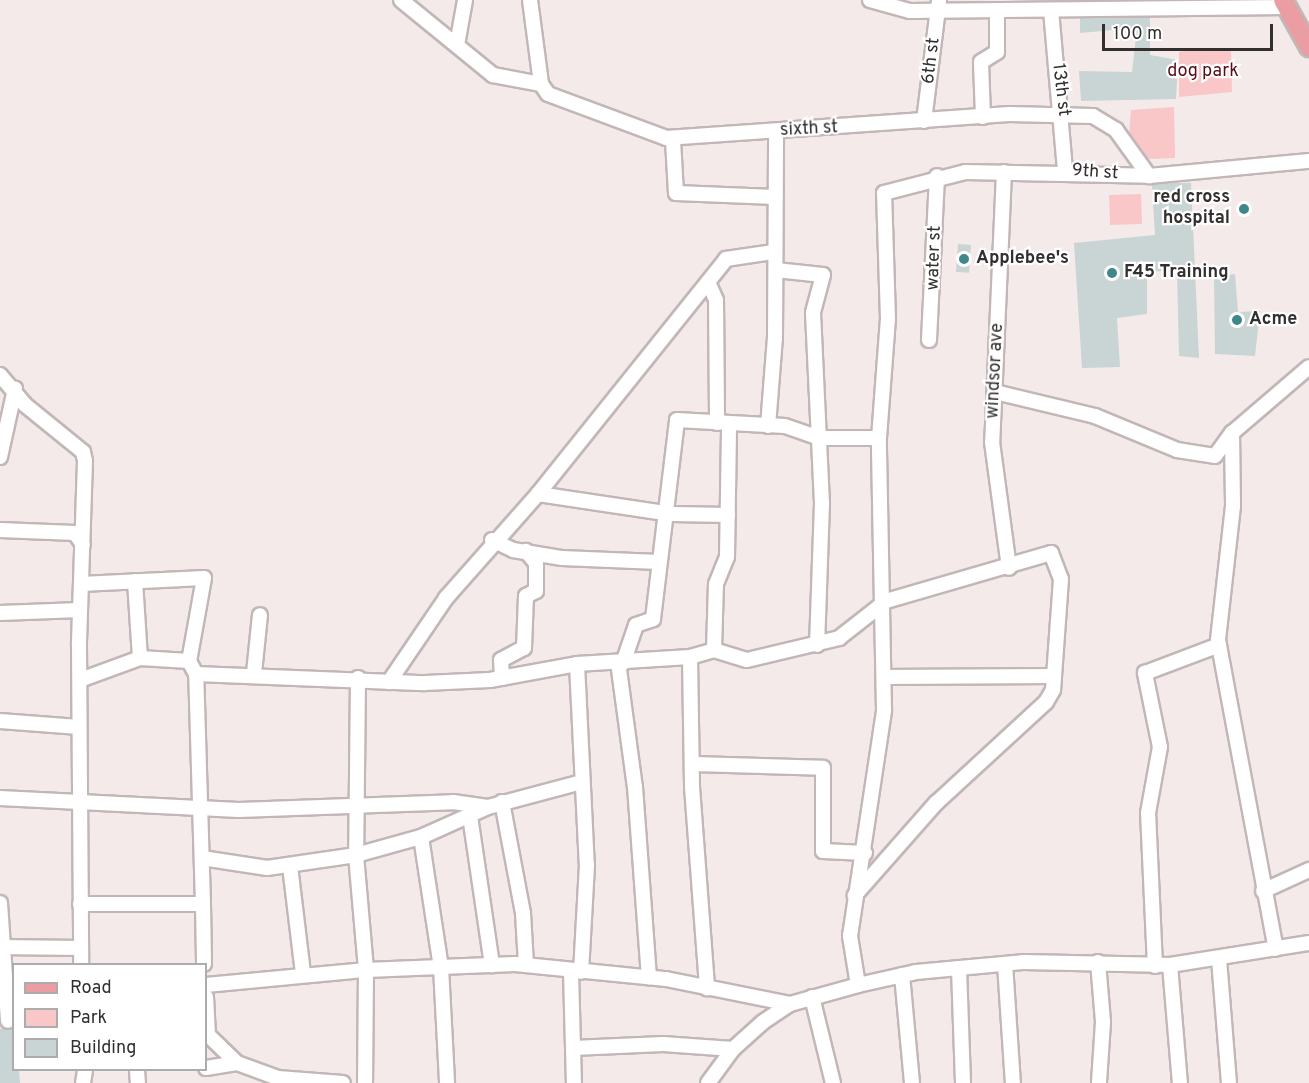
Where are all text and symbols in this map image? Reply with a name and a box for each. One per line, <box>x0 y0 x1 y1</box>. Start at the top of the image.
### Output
scale bar <box>1105 12 1276 50</box>
text: 100 m <box>1113 23 1162 46</box>
street label: 6th st <box>918 37 946 85</box>
park label: dog park <box>1167 61 1239 83</box>
street label: 13th st <box>1046 62 1074 118</box>
street label: sixth st <box>779 118 839 142</box>
street label: 9th st <box>1071 161 1119 185</box>
place label: red cross hospital <box>1153 188 1230 230</box>
marker: red cross hospital <box>1235 200 1253 218</box>
street label: water st <box>923 225 947 291</box>
place label: Applebee's <box>976 248 1069 270</box>
marker: Applebee's <box>957 252 971 266</box>
place label: F45 Training <box>1124 262 1228 284</box>
marker: F45 Training <box>1105 266 1119 280</box>
place label: Acme <box>1249 309 1297 331</box>
marker: Acme <box>1230 313 1244 327</box>
street label: windsor ave <box>983 323 1009 419</box>
legend <box>12 963 207 1071</box>
text: Road <box>70 977 112 1000</box>
text: Park <box>70 1007 107 1030</box>
text: Building <box>70 1037 136 1060</box>

